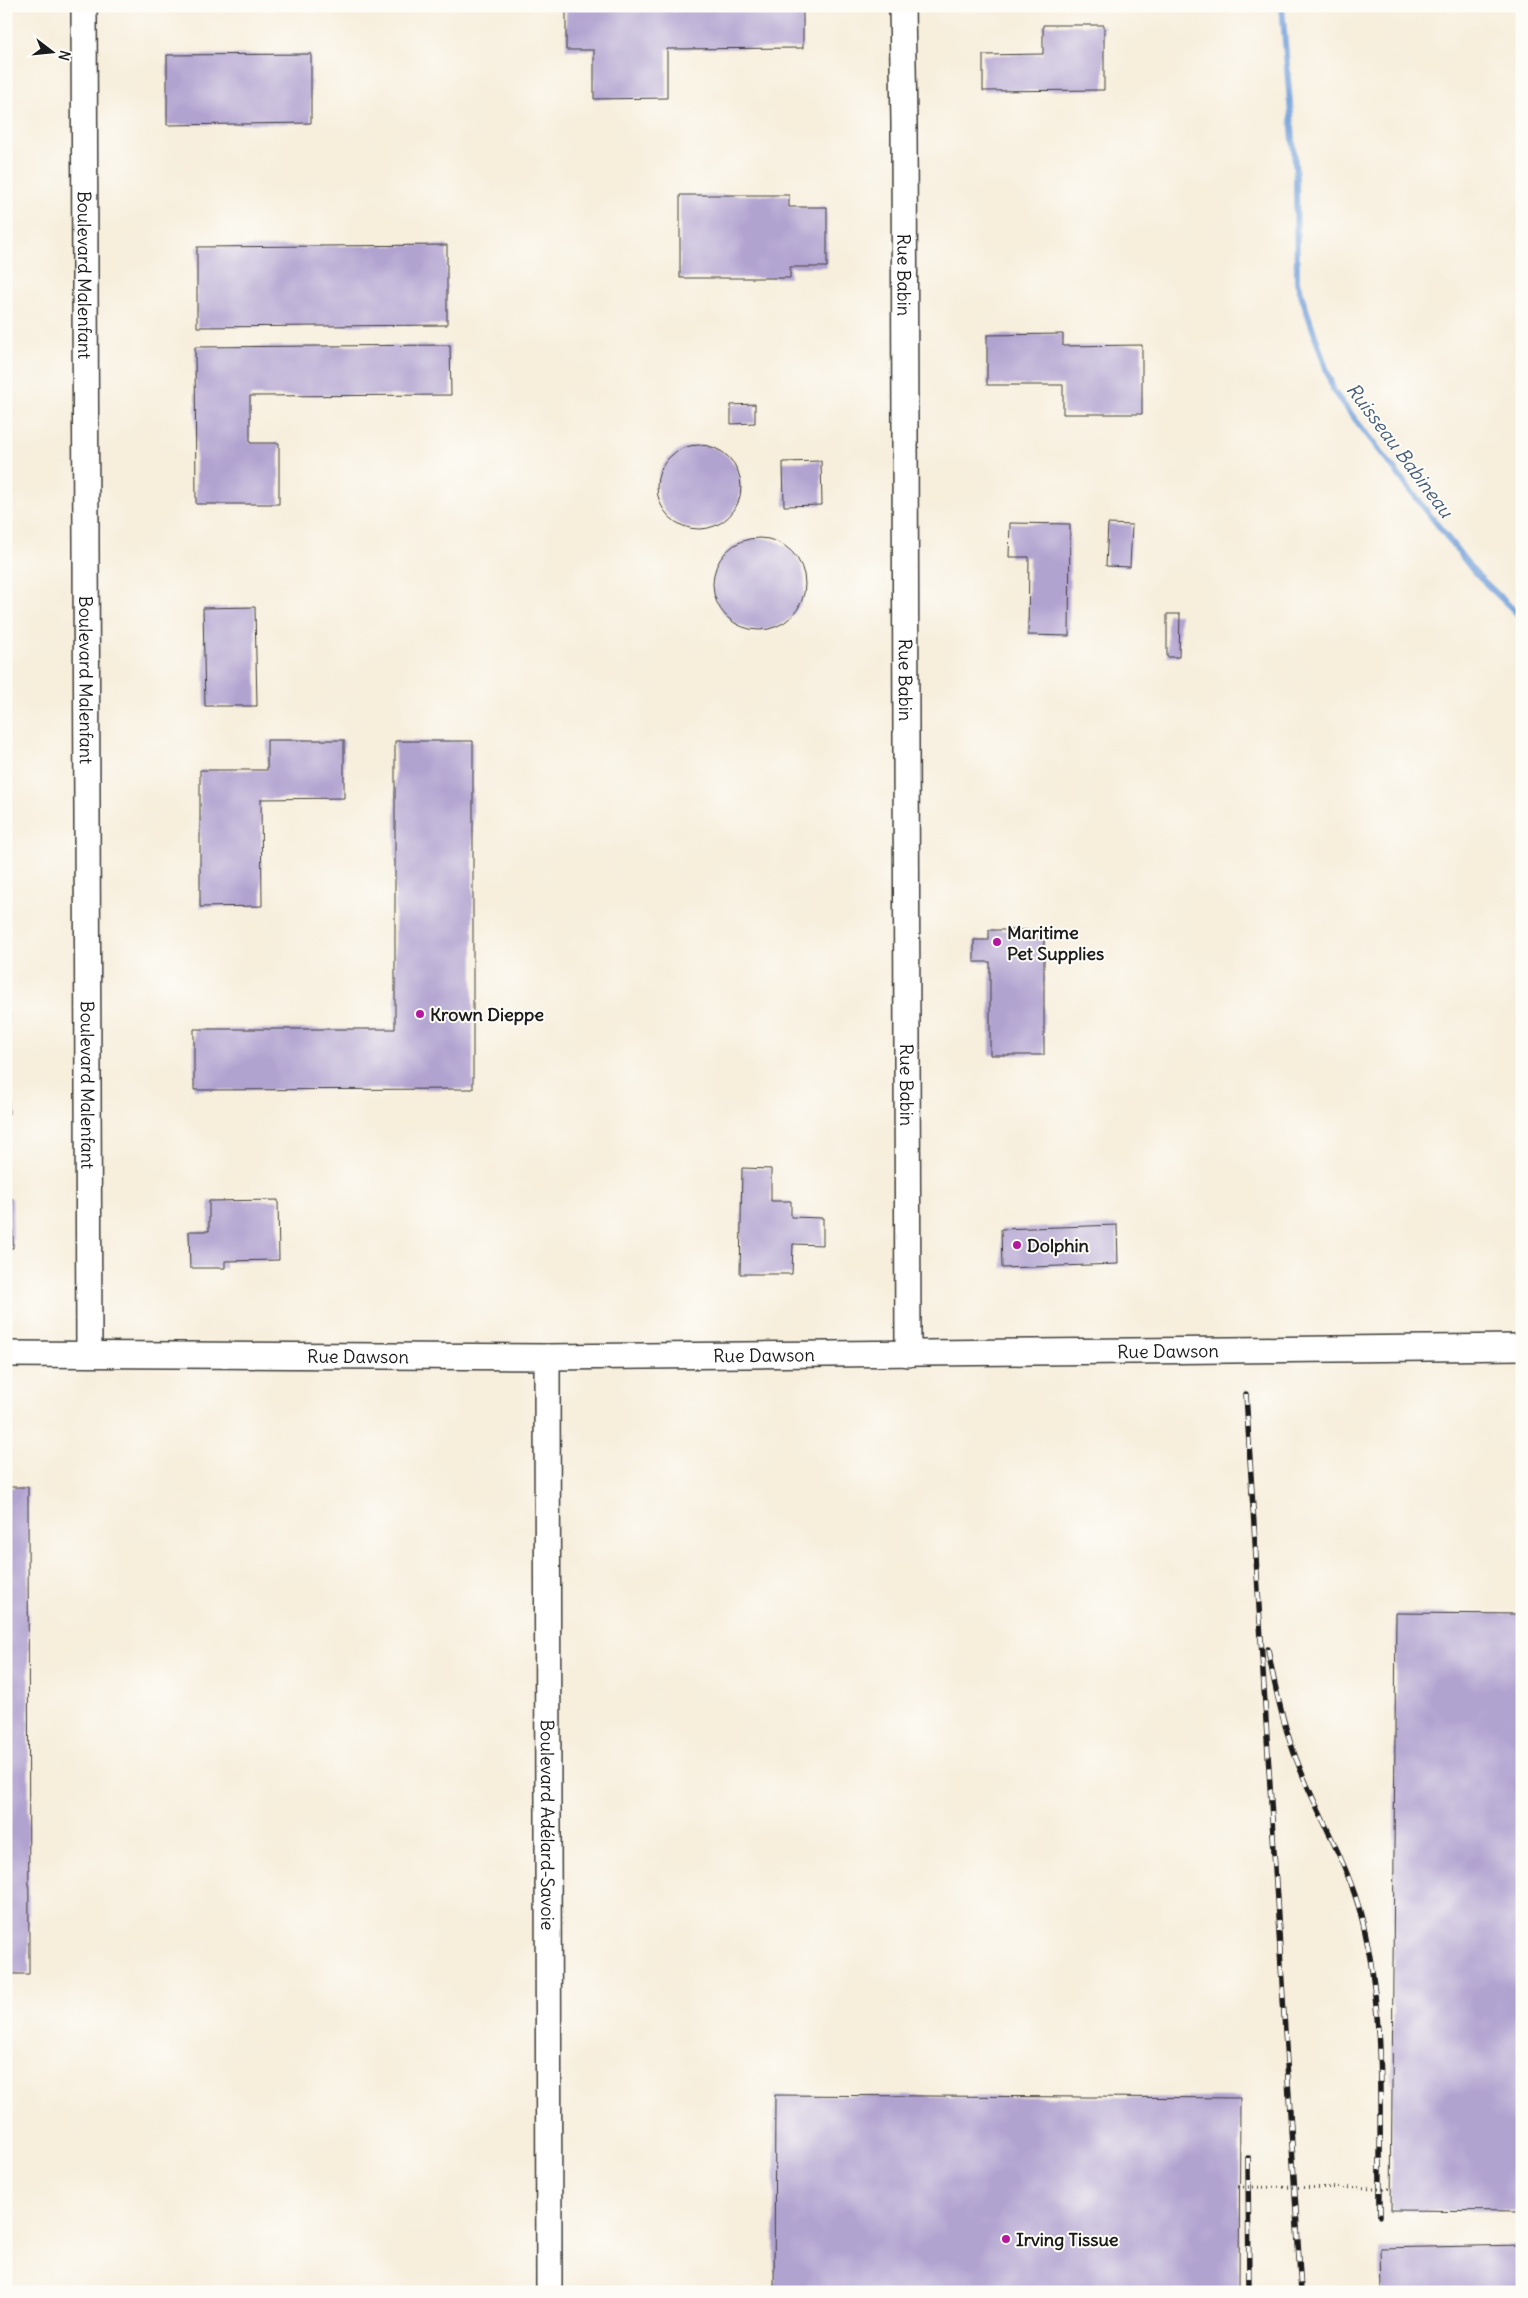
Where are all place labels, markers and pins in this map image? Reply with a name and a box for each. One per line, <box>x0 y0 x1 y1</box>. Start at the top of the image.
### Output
place label: Maritime Pet Supplies <box>1007 921 1104 965</box>
marker: Maritime Pet Supplies <box>991 936 1003 948</box>
place label: Krown Dieppe <box>430 1003 544 1026</box>
marker: Krown Dieppe <box>414 1008 426 1020</box>
place label: Dolphin <box>1027 1234 1090 1257</box>
marker: Dolphin <box>1011 1239 1023 1251</box>
place label: Irving Tissue <box>1016 2228 1119 2251</box>
marker: Irving Tissue <box>1000 2233 1012 2245</box>

